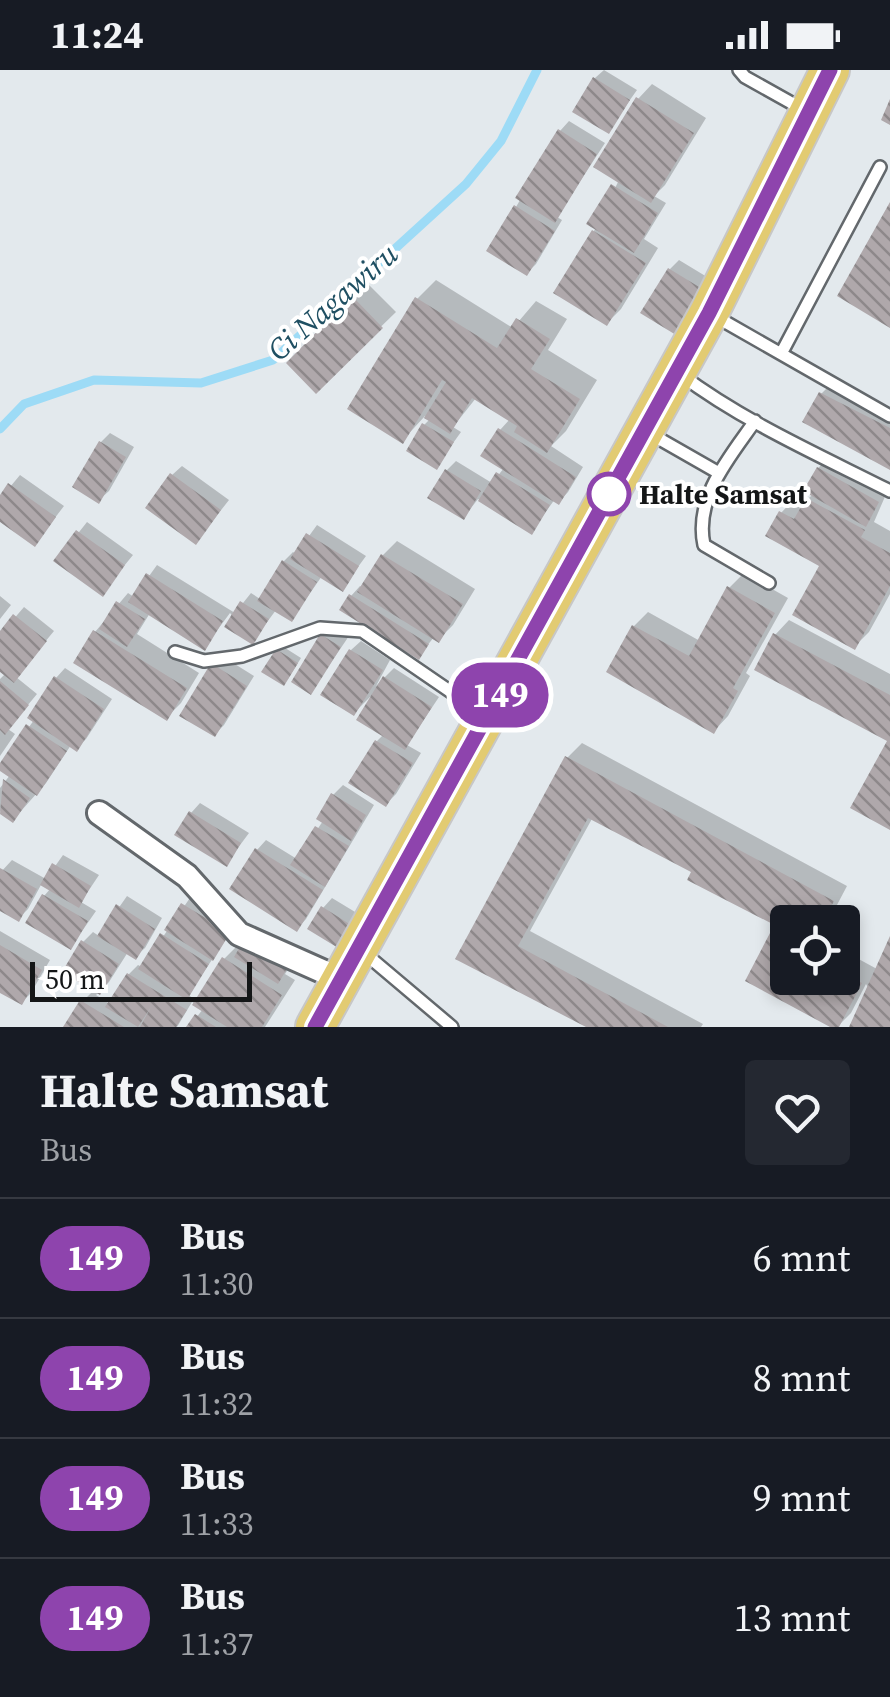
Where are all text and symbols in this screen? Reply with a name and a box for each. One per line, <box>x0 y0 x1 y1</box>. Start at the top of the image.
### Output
text: 11:24 <box>50 9 144 61</box>
water label: Ci Nagawiru <box>259 234 407 370</box>
marker: Halte Samsat <box>588 473 630 515</box>
place label: Halte Samsat <box>639 475 808 513</box>
line badge: 149 <box>442 662 558 728</box>
text: 149 <box>472 671 528 719</box>
map controls <box>770 905 860 995</box>
button: locate <box>770 905 860 995</box>
scale bar <box>30 957 252 1001</box>
text: 50 m <box>45 960 105 998</box>
text: Halte Samsat <box>40 1057 328 1123</box>
button: heart <box>745 1060 850 1165</box>
text: Bus <box>40 1128 92 1172</box>
text: Bus <box>180 1210 245 1262</box>
text: 6 mnt <box>753 1232 850 1284</box>
text: 149 <box>67 1234 123 1282</box>
text: 11:30 <box>180 1262 254 1306</box>
text: Bus <box>180 1330 245 1382</box>
text: 8 mnt <box>753 1352 850 1404</box>
text: 149 <box>67 1354 123 1402</box>
text: 11:32 <box>180 1382 254 1426</box>
text: Bus <box>180 1450 245 1502</box>
text: 9 mnt <box>753 1472 850 1524</box>
text: 149 <box>67 1474 123 1522</box>
text: 11:33 <box>180 1502 254 1546</box>
text: Bus <box>180 1570 245 1622</box>
text: 13 mnt <box>734 1592 850 1644</box>
text: 149 <box>67 1594 123 1642</box>
text: 11:37 <box>180 1622 254 1666</box>

